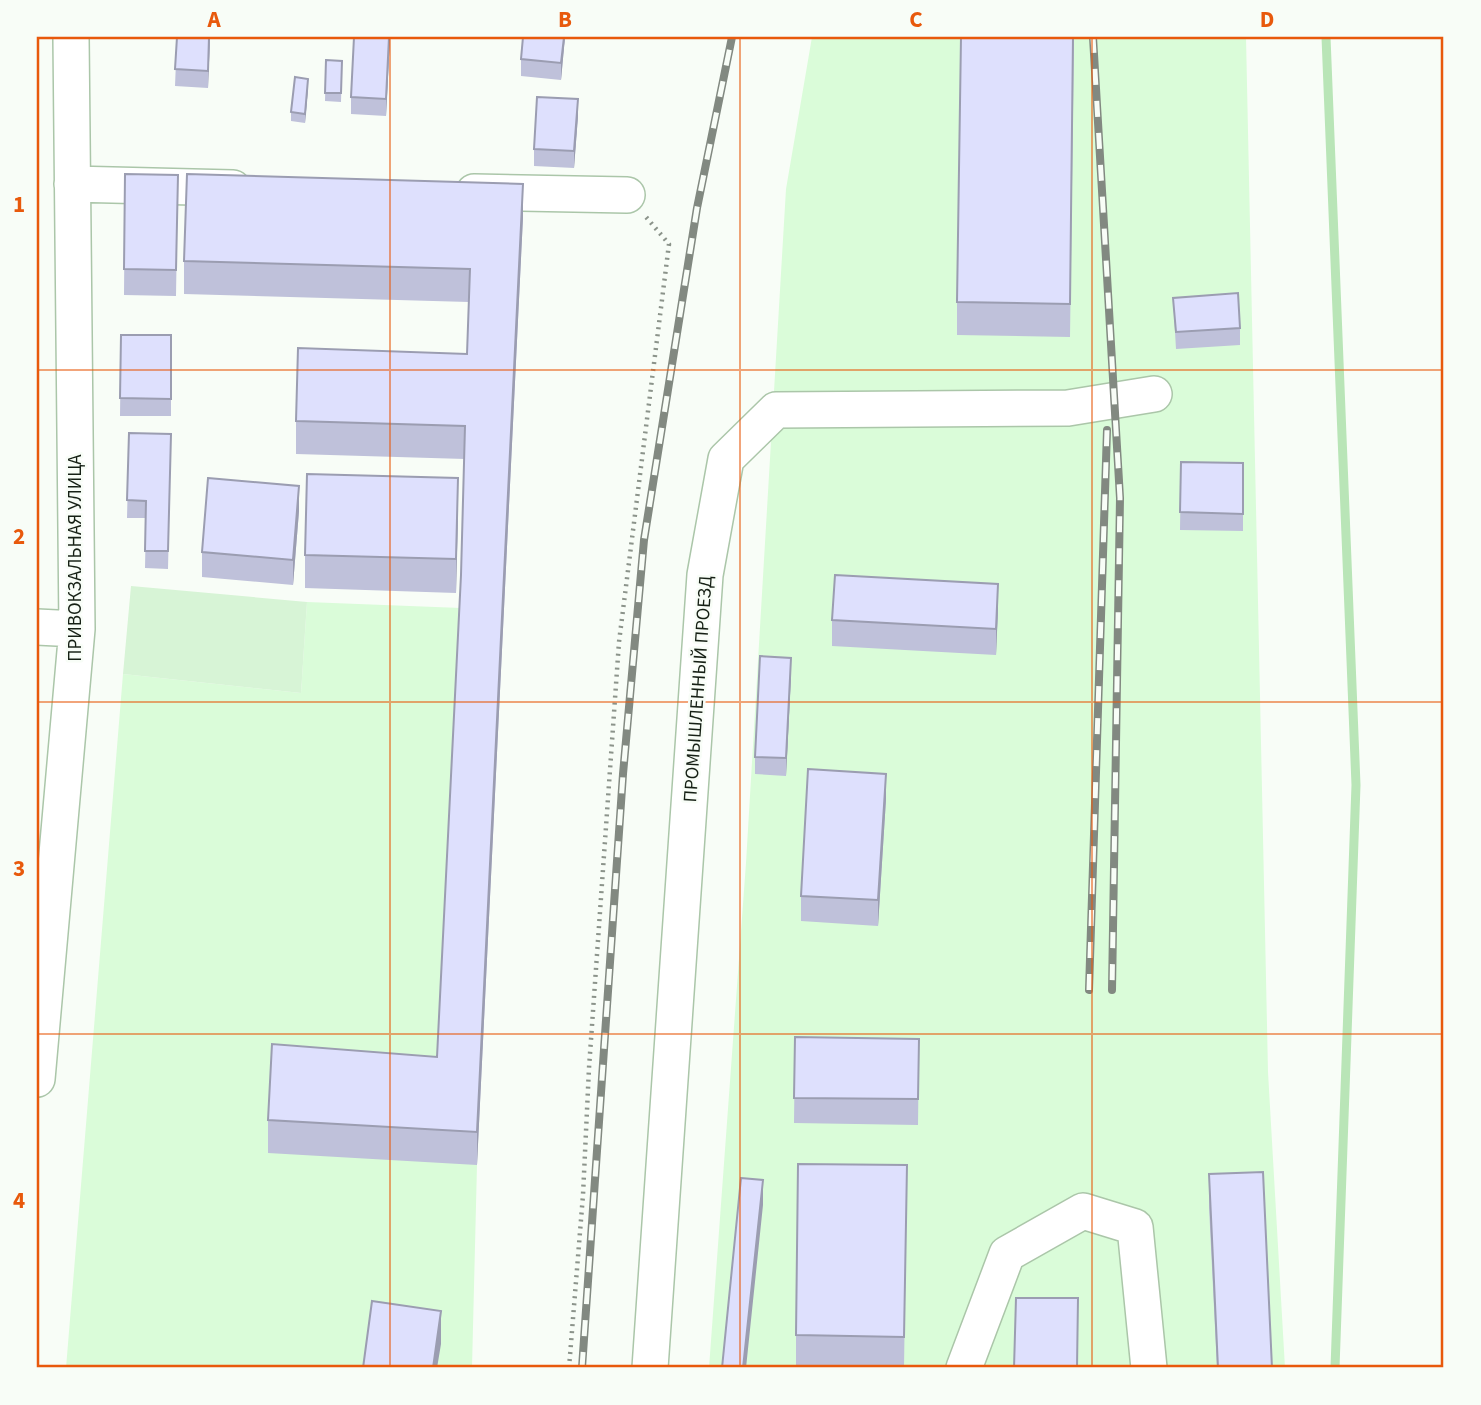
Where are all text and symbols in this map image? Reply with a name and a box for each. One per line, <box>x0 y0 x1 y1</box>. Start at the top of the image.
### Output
text: A <box>206 3 221 36</box>
text: B <box>558 3 572 36</box>
text: C <box>909 3 923 36</box>
text: D <box>1260 3 1274 36</box>
text: 1 <box>13 188 25 221</box>
street label: ПРИВОКЗАЛЬНАЯ УЛИЦА <box>62 454 89 662</box>
text: 2 <box>13 520 25 553</box>
street label: ПРОМЫШЛЕННЫЙ ПРОЕЗД <box>677 575 720 803</box>
text: 3 <box>13 852 25 885</box>
text: 4 <box>13 1184 25 1217</box>

